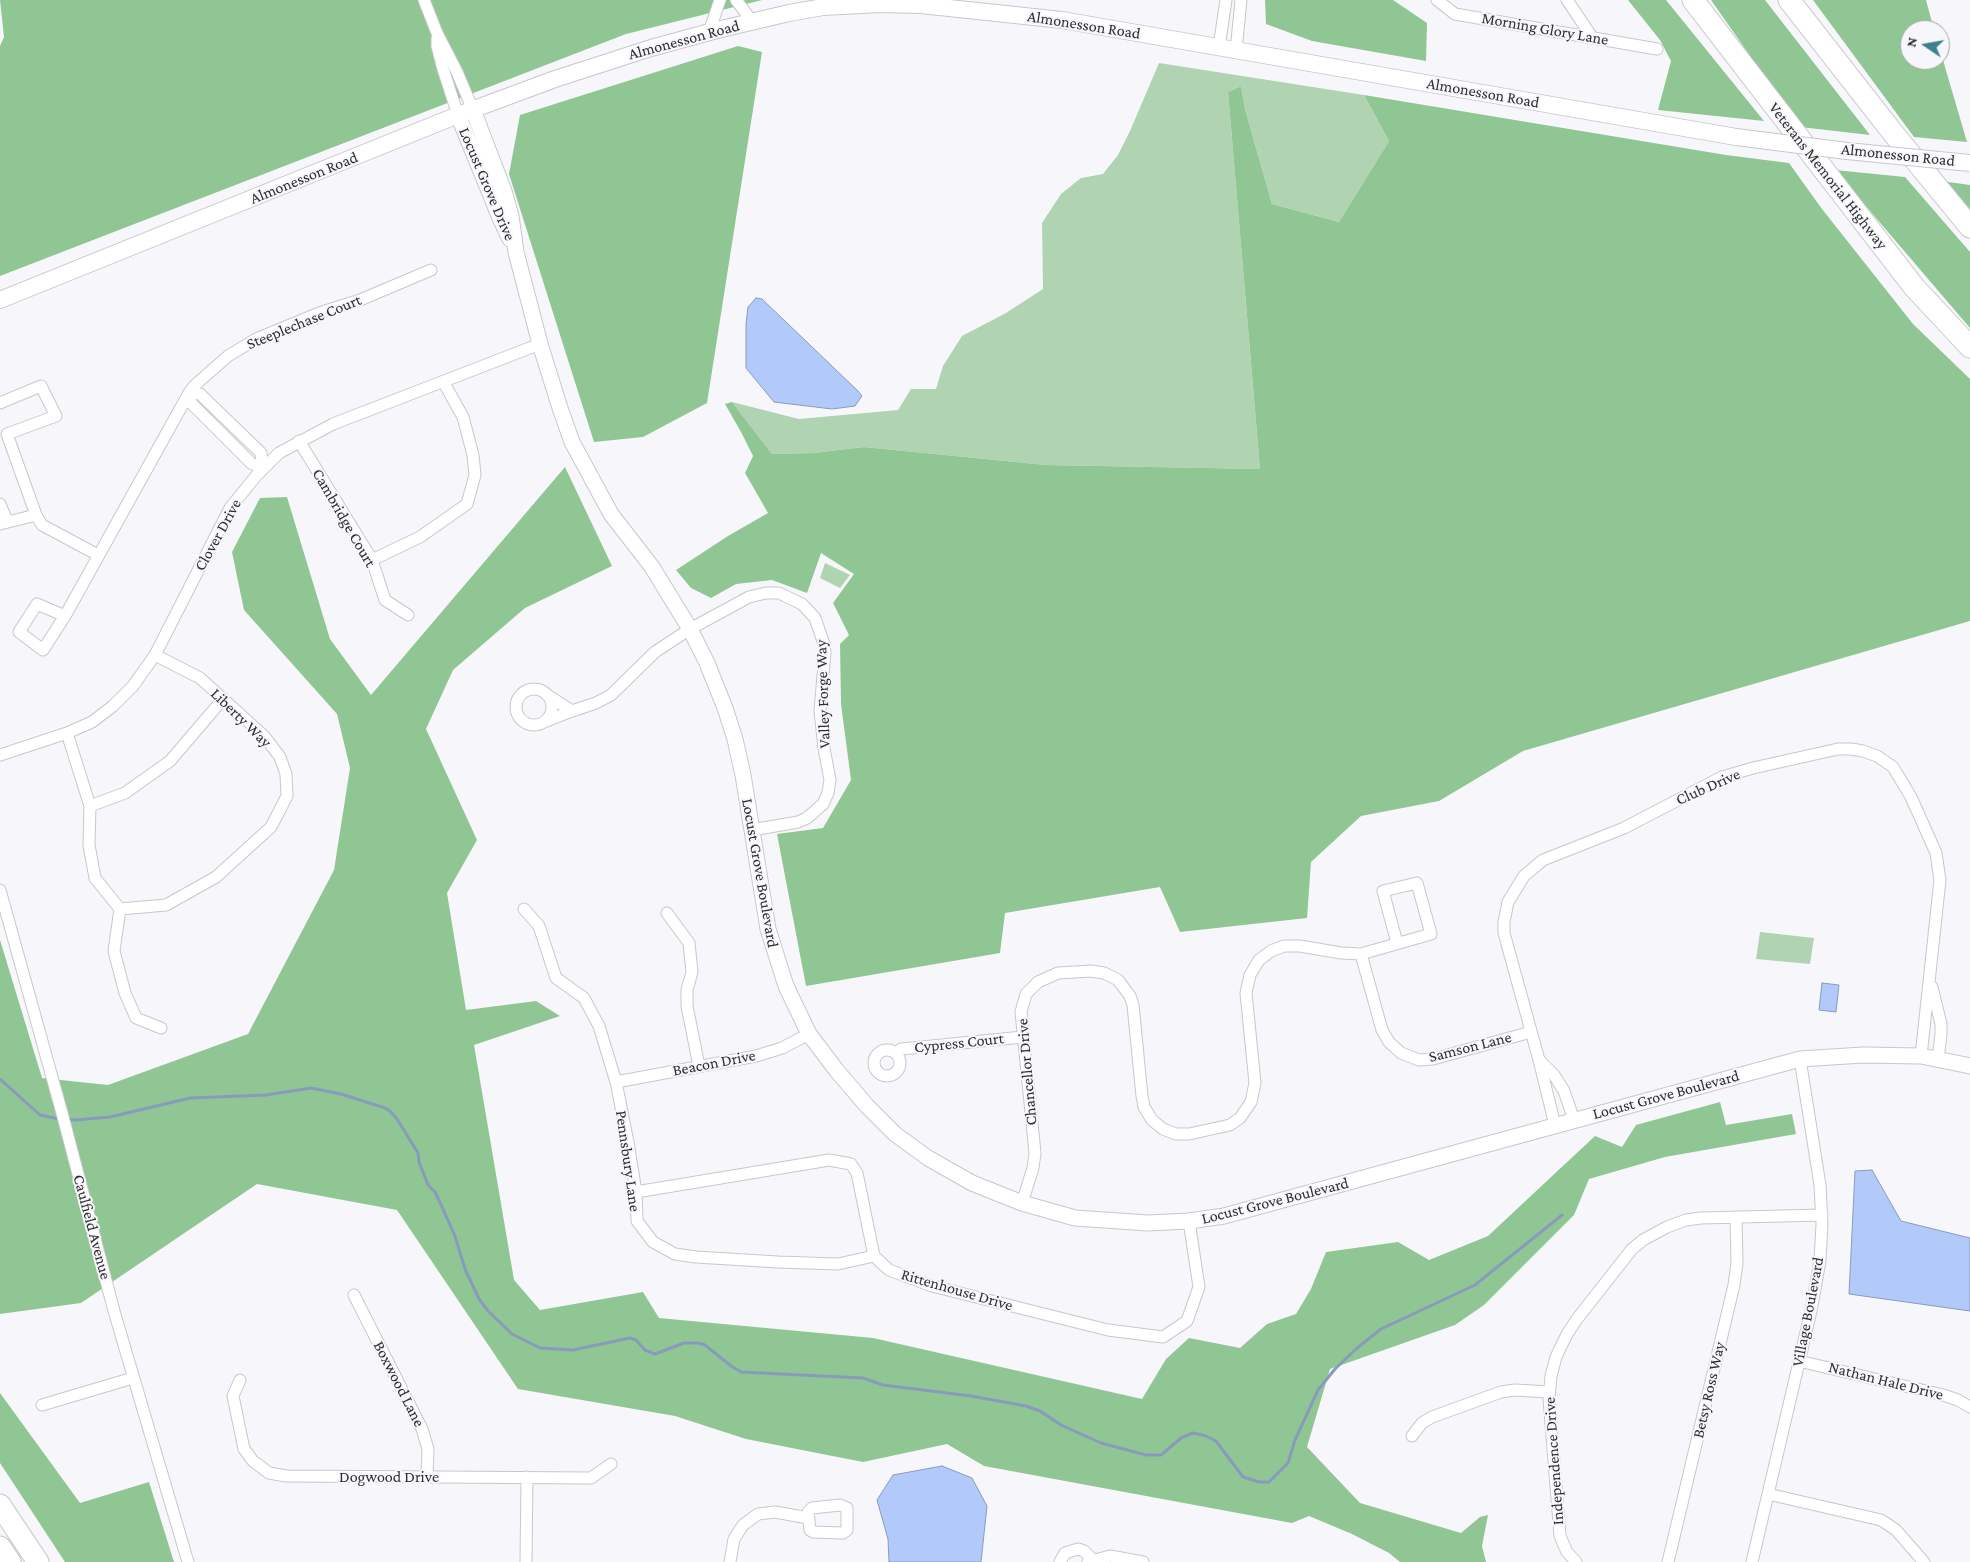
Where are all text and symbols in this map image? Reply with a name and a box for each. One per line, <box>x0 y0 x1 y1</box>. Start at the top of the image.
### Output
street label: Almonesson Road <box>1026 7 1142 43</box>
street label: Morning Glory Lane <box>1480 8 1610 50</box>
street label: Almonesson Road <box>626 16 742 64</box>
north arrow <box>1900 20 1950 70</box>
text: N <box>1902 36 1920 48</box>
street label: Almonesson Road <box>1425 74 1541 112</box>
street label: Veterans Memorial Highway <box>1765 99 1891 253</box>
street label: Locust Grove Drive <box>455 125 519 243</box>
street label: Almonesson Road <box>1840 139 1956 171</box>
street label: Almonesson Road <box>247 148 361 208</box>
street label: Steeplechase Court <box>244 290 364 354</box>
street label: Cambridge Court <box>308 465 380 571</box>
street label: Clover Drive <box>190 496 246 574</box>
street label: Valley Forge Way <box>812 639 834 749</box>
street label: Liberty Way <box>207 684 275 752</box>
street label: Club Drive <box>1673 764 1743 810</box>
street label: Locust Grove Boulevard <box>737 797 783 949</box>
street label: Chancellor Drive <box>1013 1018 1041 1126</box>
street label: Samson Lane <box>1427 1027 1513 1067</box>
street label: Cypress Court <box>913 1029 1005 1057</box>
street label: Beacon Drive <box>671 1046 757 1080</box>
street label: Locust Grove Boulevard <box>1591 1066 1741 1124</box>
street label: Pennsbury Lane <box>611 1109 645 1213</box>
street label: Caulfield Avenue <box>69 1172 115 1282</box>
street label: Locust Grove Boulevard <box>1199 1173 1351 1229</box>
street label: Village Boulevard <box>1788 1256 1828 1368</box>
street label: Rittenhouse Drive <box>899 1265 1015 1315</box>
street label: Boxwood Lane <box>369 1338 429 1430</box>
street label: Betsy Ross Way <box>1689 1340 1729 1440</box>
street label: Nathan Hale Drive <box>1827 1357 1945 1405</box>
street label: Independence Drive <box>1540 1396 1568 1526</box>
street label: Dogwood Drive <box>339 1467 439 1487</box>

